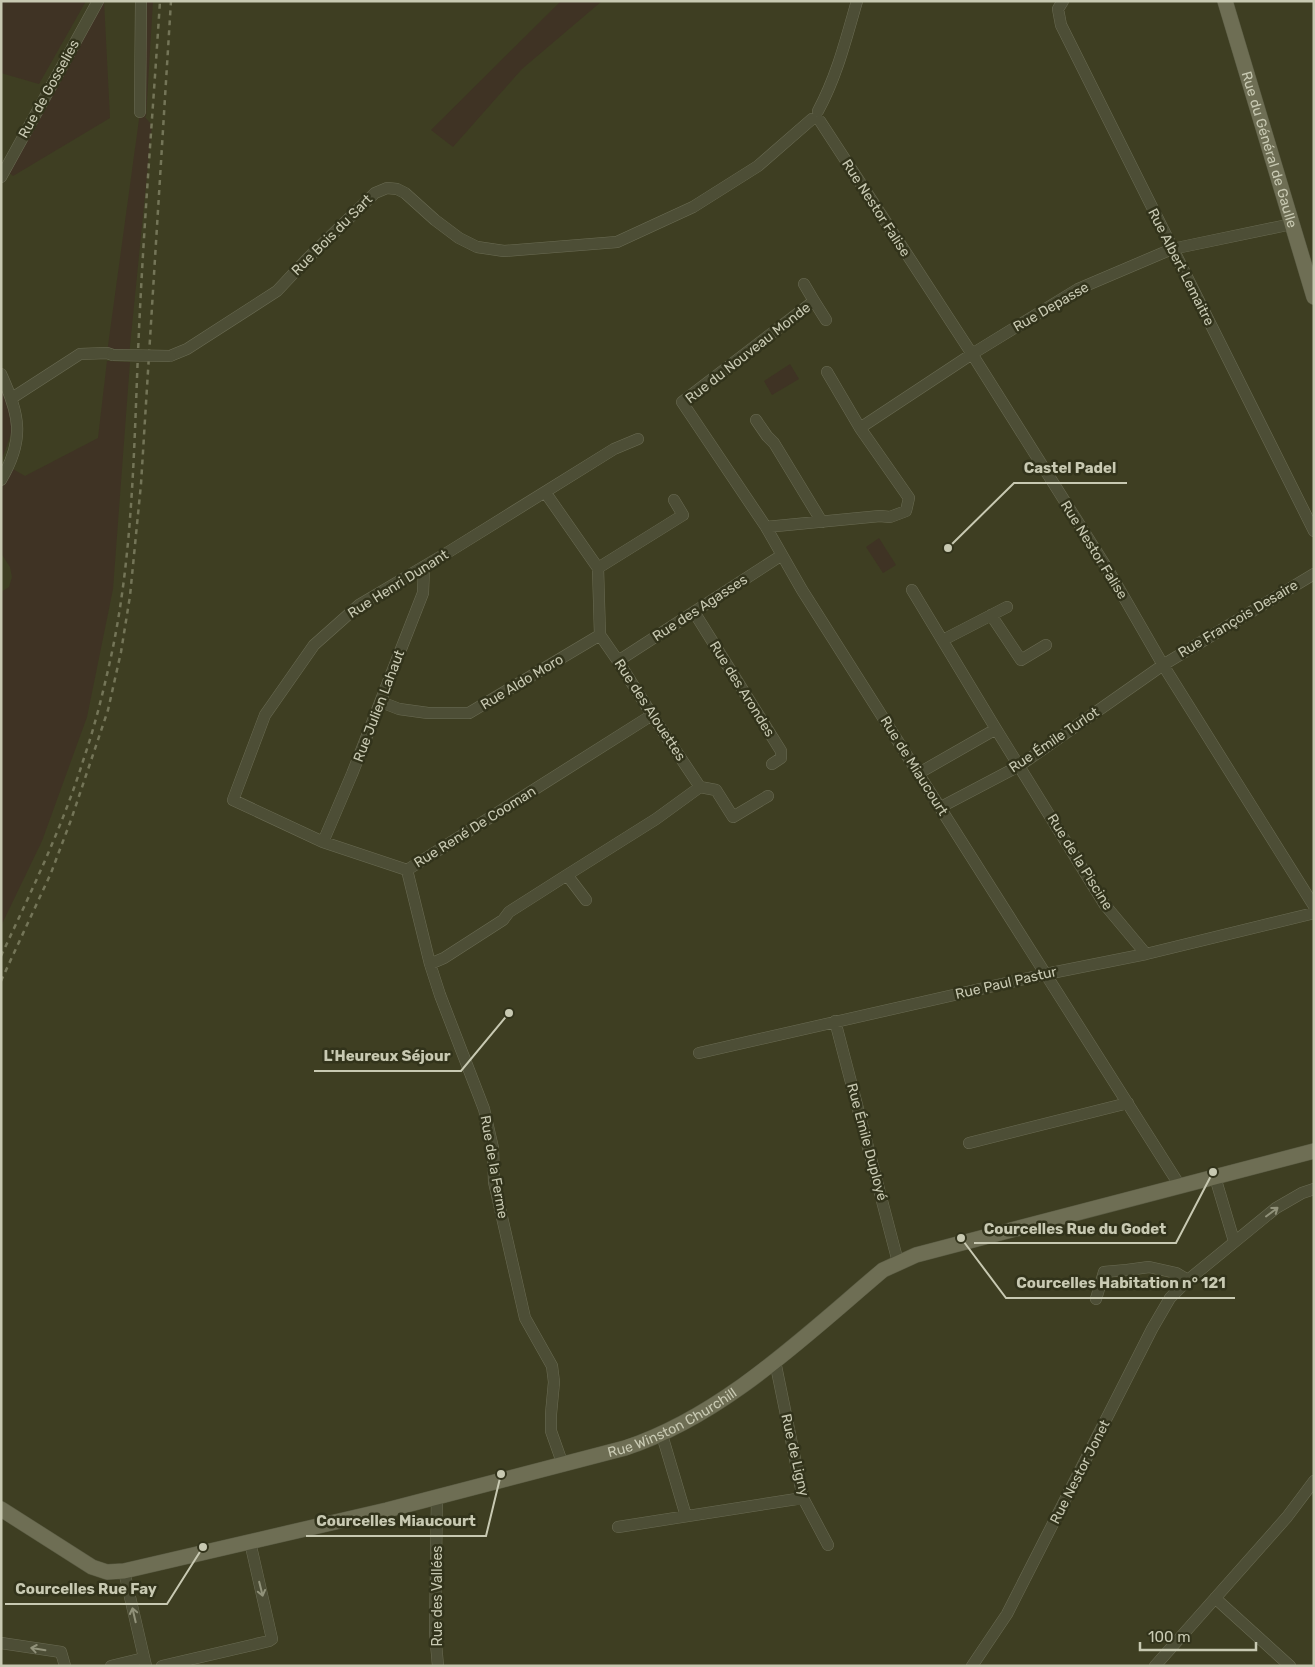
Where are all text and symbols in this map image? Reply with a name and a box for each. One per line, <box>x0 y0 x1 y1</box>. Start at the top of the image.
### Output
street label: Rue de Gosselies <box>15 37 83 141</box>
street label: Rue du Général de Gaulle <box>1238 69 1301 230</box>
street label: Rue Nestor Falise <box>838 156 914 260</box>
street label: Rue Bois du Sart <box>288 191 376 279</box>
street label: Rue Albert Lemaitre <box>1144 206 1218 329</box>
street label: Rue Depasse <box>1010 278 1092 335</box>
street label: Rue du Nouveau Monde <box>682 299 814 407</box>
callout: Castel Padel <box>1014 453 1127 483</box>
text: Castel Padel <box>1024 459 1116 477</box>
street label: Rue Nestor Falise <box>1057 498 1131 602</box>
street label: Rue Henri Dunant <box>345 546 452 622</box>
street label: Rue des Agasses <box>649 571 751 645</box>
street label: Rue François Desaire <box>1175 576 1301 662</box>
street label: Rue des Arondes <box>706 638 778 740</box>
street label: Rue Julien Lahaut <box>350 647 408 764</box>
street label: Rue Aldo Moro <box>478 651 566 713</box>
street label: Rue des Alouettes <box>611 656 689 764</box>
street label: Rue Émile Turlot <box>1005 702 1103 776</box>
street label: Rue de Miaucourt <box>877 713 952 819</box>
street label: Rue René De Cooman <box>411 783 539 871</box>
street label: Rue de la Piscine <box>1044 811 1116 913</box>
street label: Rue Paul Pastur <box>954 963 1059 1003</box>
callout: L'Heureux Séjour <box>314 1041 461 1071</box>
text: L'Heureux Séjour <box>324 1047 451 1065</box>
street label: Rue Émile Duployé <box>843 1081 892 1203</box>
street label: Rue de la Ferme <box>477 1114 511 1220</box>
one-way arrow <box>1265 1206 1278 1217</box>
callout: Courcelles Rue du Godet <box>974 1213 1176 1243</box>
text: Courcelles Rue du Godet <box>984 1220 1166 1238</box>
callout: Courcelles Habitation n° 121 <box>1006 1268 1235 1298</box>
text: Courcelles Habitation n° 121 <box>1016 1274 1226 1292</box>
street label: Rue Winston Churchill <box>606 1384 740 1461</box>
street label: Rue de Ligny <box>777 1412 813 1498</box>
street label: Rue Nestor Jonet <box>1047 1417 1114 1527</box>
callout: Courcelles Miaucourt <box>306 1506 486 1536</box>
text: Courcelles Miaucourt <box>316 1512 476 1530</box>
street label: Rue des Vallées <box>429 1546 446 1646</box>
callout: Courcelles Rue Fay <box>5 1574 167 1604</box>
text: Courcelles Rue Fay <box>15 1580 157 1598</box>
one-way arrow <box>257 1581 266 1597</box>
one-way arrow <box>129 1607 138 1623</box>
scale bar <box>1140 1620 1256 1652</box>
text: 100 m <box>1148 1628 1190 1646</box>
one-way arrow <box>30 1644 46 1654</box>

